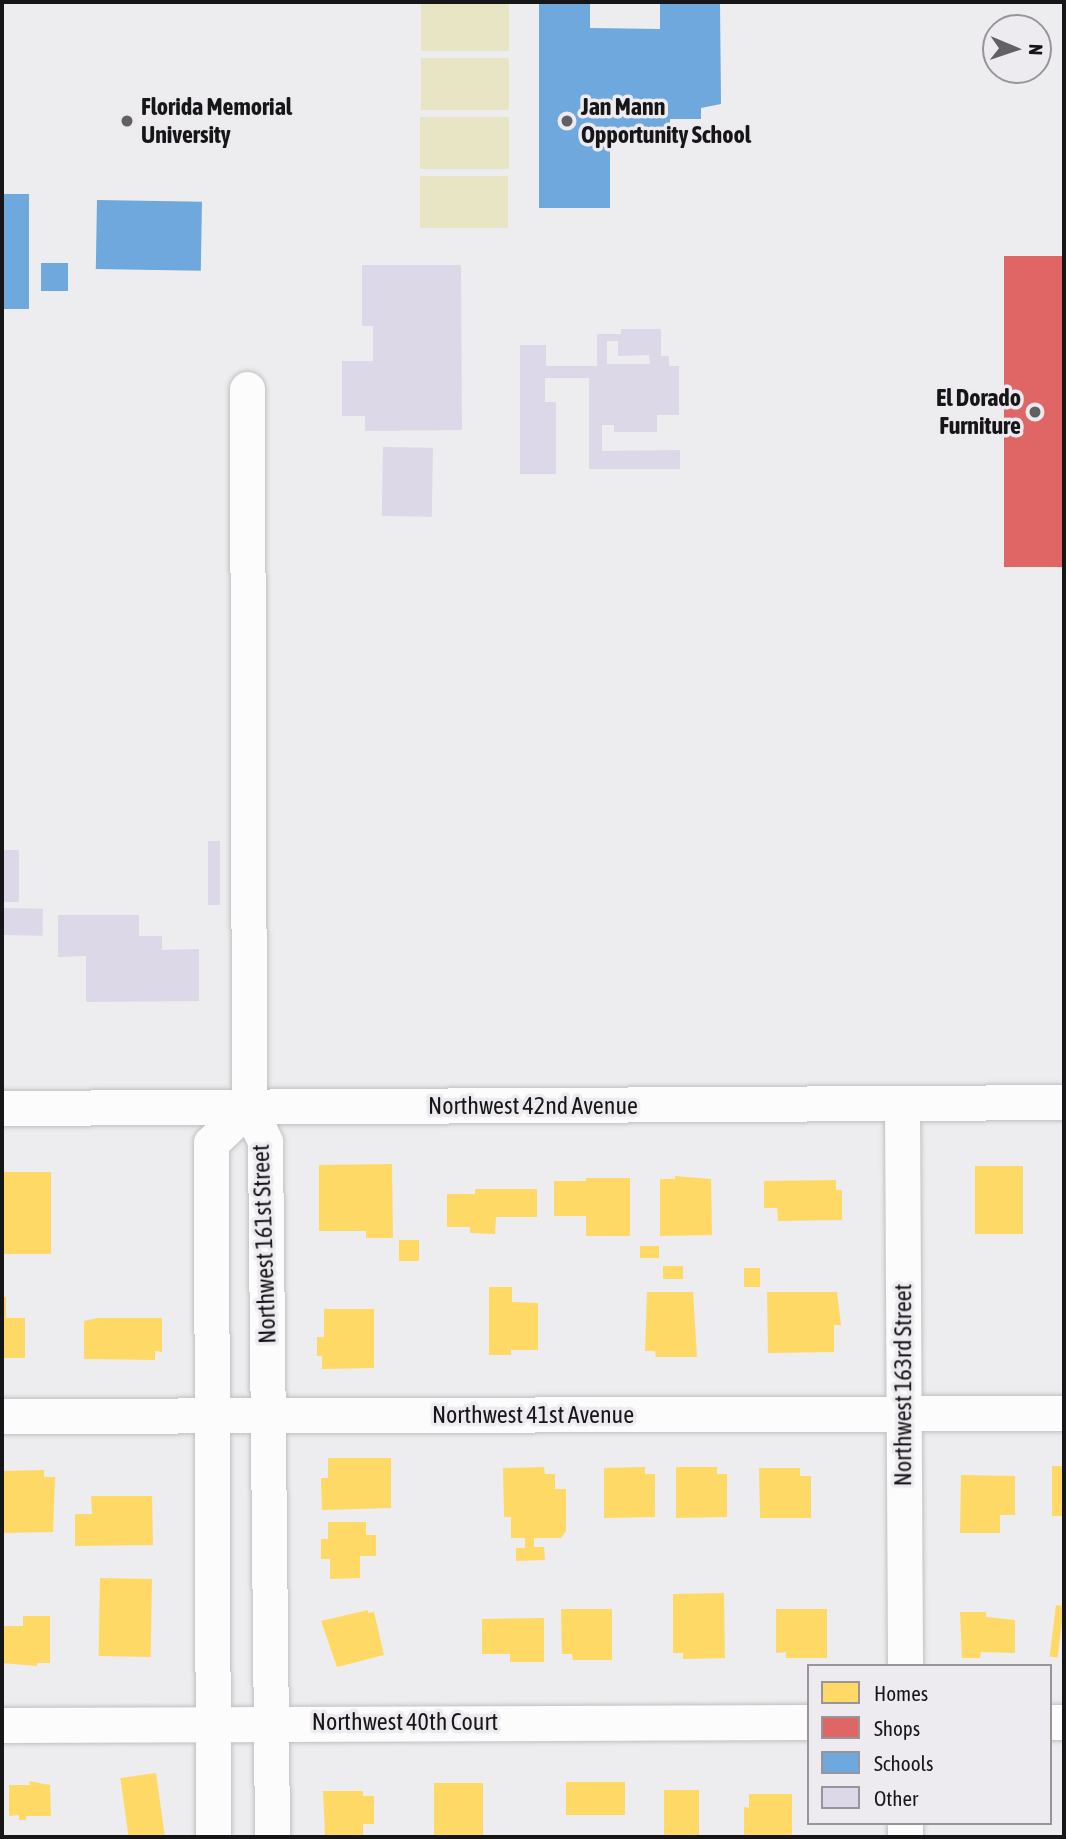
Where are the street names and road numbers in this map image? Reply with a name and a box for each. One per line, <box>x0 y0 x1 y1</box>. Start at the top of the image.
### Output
street label: Northwest 42nd Avenue <box>428 1092 638 1120</box>
street label: Northwest 161st Street <box>246 1144 282 1344</box>
street label: Northwest 163rd Street <box>889 1284 917 1486</box>
street label: Northwest 41st Avenue <box>432 1401 634 1429</box>
street label: Northwest 40th Court <box>312 1708 498 1736</box>

